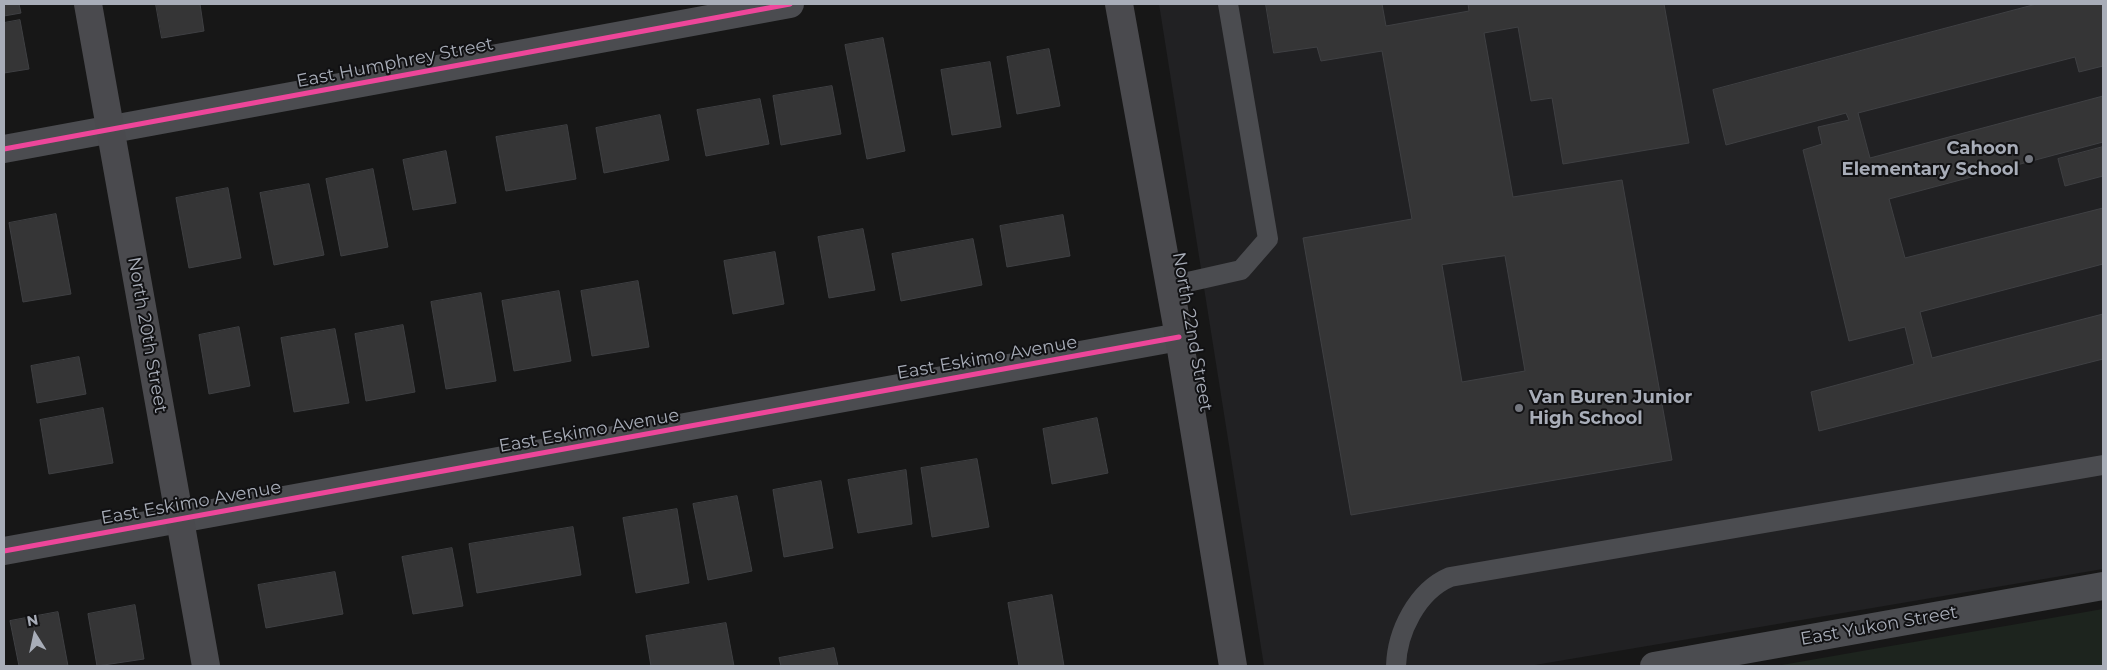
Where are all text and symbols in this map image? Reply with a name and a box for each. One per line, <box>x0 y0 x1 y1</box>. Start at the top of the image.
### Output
street label: East Humphrey Street <box>295 33 495 93</box>
place label: Cahoon Elementary School <box>1842 138 2019 180</box>
marker: Cahoon Elementary School <box>2023 153 2035 165</box>
street label: North 22nd Street <box>1167 251 1217 413</box>
street label: North 20th Street <box>123 255 171 415</box>
street label: East Eskimo Avenue <box>895 332 1079 384</box>
place label: Van Buren Junior High School <box>1529 387 1692 429</box>
marker: Van Buren Junior High School <box>1513 402 1525 414</box>
street label: East Eskimo Avenue <box>497 405 681 457</box>
street label: East Eskimo Avenue <box>99 477 283 529</box>
street label: East Yukon Street <box>1799 602 1959 650</box>
north arrow <box>10 610 60 660</box>
text: N <box>25 610 40 630</box>

